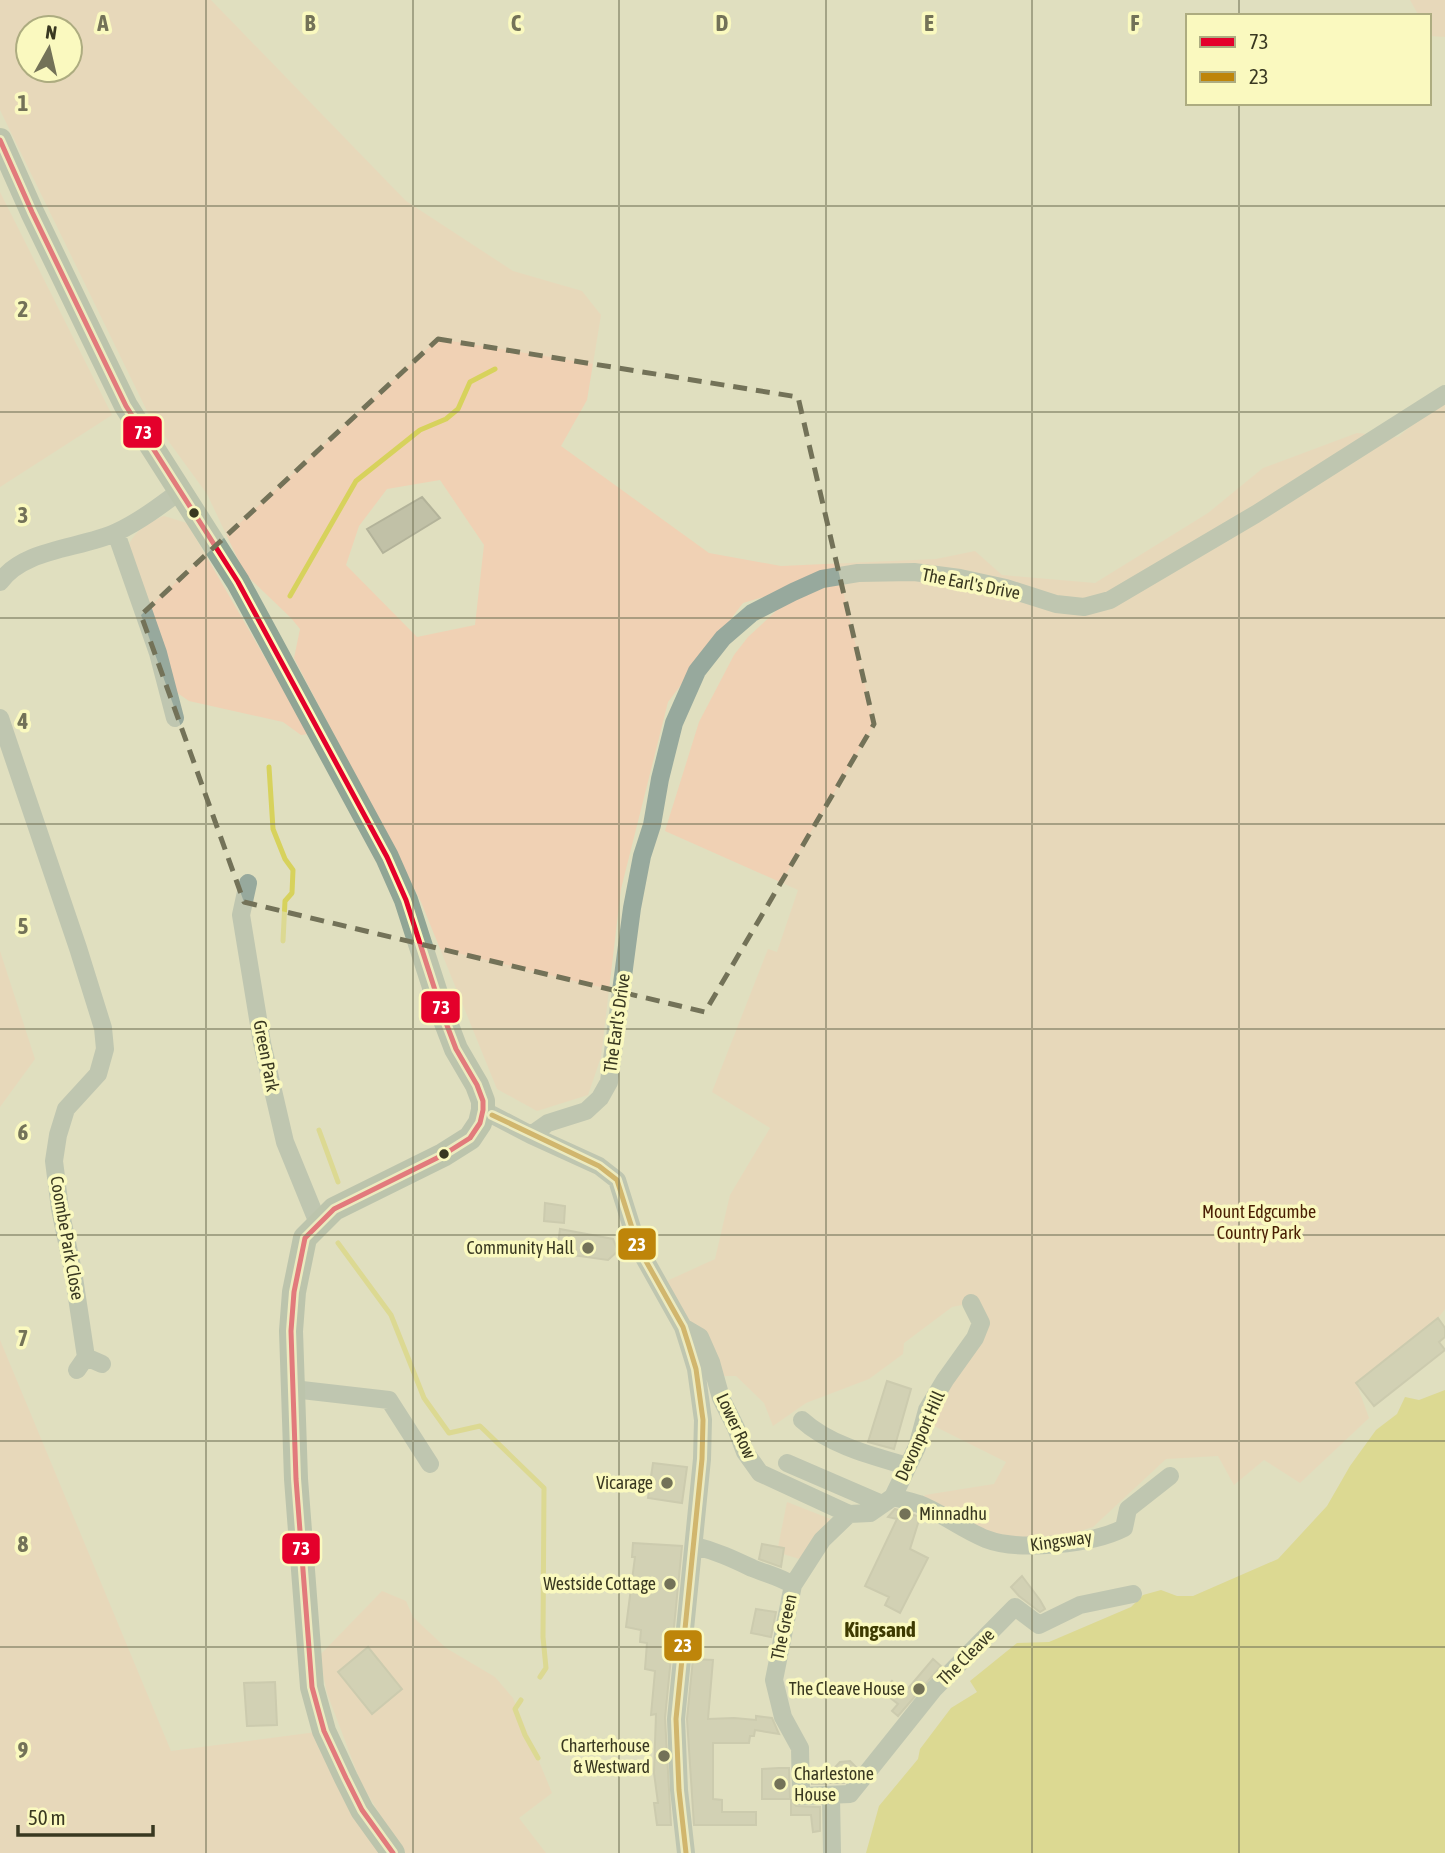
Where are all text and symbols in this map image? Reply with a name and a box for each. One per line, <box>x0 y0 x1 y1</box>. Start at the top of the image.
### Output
text: A <box>96 10 109 36</box>
text: B <box>305 10 316 36</box>
text: C <box>511 10 522 36</box>
text: D <box>716 10 729 36</box>
text: E <box>924 10 934 36</box>
text: F <box>1130 10 1140 36</box>
north arrow <box>14 14 84 84</box>
legend <box>1186 14 1431 105</box>
text: N <box>44 20 58 44</box>
text: 73 <box>1249 29 1269 53</box>
text: 23 <box>1249 64 1269 88</box>
text: 1 <box>18 90 29 116</box>
text: 2 <box>18 296 28 322</box>
line badge: 73 <box>122 415 163 449</box>
text: 73 <box>134 421 152 443</box>
text: 3 <box>18 502 28 528</box>
unlabelled marker <box>187 506 201 520</box>
street label: The Earl's Drive <box>920 564 1022 603</box>
text: 4 <box>17 708 29 734</box>
text: 5 <box>18 913 29 939</box>
street label: The Earl's Drive <box>599 972 634 1074</box>
line badge: 73 <box>420 990 461 1024</box>
text: 73 <box>432 996 450 1018</box>
street label: Green Park <box>249 1018 284 1093</box>
text: 6 <box>18 1119 29 1145</box>
unlabelled marker <box>437 1147 451 1161</box>
street label: Coombe Park Close <box>46 1174 89 1301</box>
park label: Mount Edgcumbe Country Park <box>1202 1201 1316 1243</box>
line badge: 23 <box>617 1227 657 1261</box>
text: 23 <box>628 1233 646 1255</box>
place label: Community Hall <box>467 1237 574 1258</box>
marker: Community Hall <box>580 1240 596 1256</box>
text: 7 <box>18 1325 28 1351</box>
street label: Devonport Hill <box>890 1387 949 1484</box>
street label: Lower Row <box>712 1390 761 1462</box>
place label: Vicarage <box>596 1472 653 1493</box>
marker: Vicarage <box>659 1475 675 1491</box>
place label: Minnadhu <box>919 1503 987 1524</box>
marker: Minnadhu <box>897 1506 913 1522</box>
street label: Kingsway <box>1029 1526 1093 1555</box>
text: 8 <box>18 1531 29 1557</box>
line badge: 73 <box>281 1532 321 1565</box>
text: 73 <box>292 1537 310 1559</box>
place label: Westside Cottage <box>543 1573 656 1594</box>
marker: Westside Cottage <box>662 1576 678 1592</box>
street label: The Green <box>766 1592 801 1662</box>
district label: Kingsand <box>844 1617 916 1641</box>
street label: The Cleave <box>933 1624 998 1689</box>
line badge: 23 <box>663 1629 703 1662</box>
text: 23 <box>674 1634 692 1656</box>
place label: The Cleave House <box>789 1678 905 1699</box>
marker: The Cleave House <box>911 1681 927 1697</box>
place label: Charterhouse & Westward <box>561 1735 650 1777</box>
text: 9 <box>18 1737 29 1763</box>
marker: Charterhouse & Westward <box>656 1748 672 1764</box>
place label: Charlestone House <box>794 1763 874 1805</box>
marker: Charlestone House <box>772 1776 788 1792</box>
scale bar <box>18 1794 152 1838</box>
text: 50 m <box>28 1805 66 1829</box>

